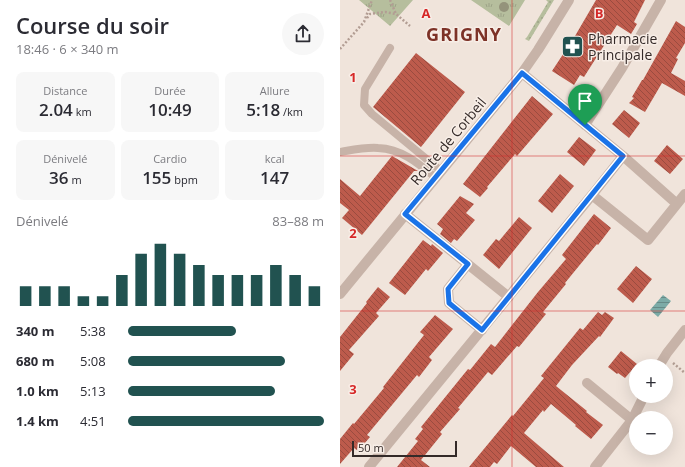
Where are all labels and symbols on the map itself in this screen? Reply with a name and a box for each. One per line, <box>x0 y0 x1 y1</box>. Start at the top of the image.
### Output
text: A <box>422 4 431 22</box>
text: B <box>595 4 604 22</box>
district label: GRIGNY <box>426 22 502 46</box>
place label: Pharmacie Principale <box>588 29 657 64</box>
pharmacy icon: Pharmacie Principale <box>559 33 585 59</box>
text: 1 <box>349 68 357 86</box>
pin <box>568 84 602 125</box>
street label: Route de Corbeil <box>406 93 490 189</box>
text: 2 <box>349 224 357 242</box>
text: 3 <box>349 380 357 398</box>
scale bar <box>352 439 457 458</box>

